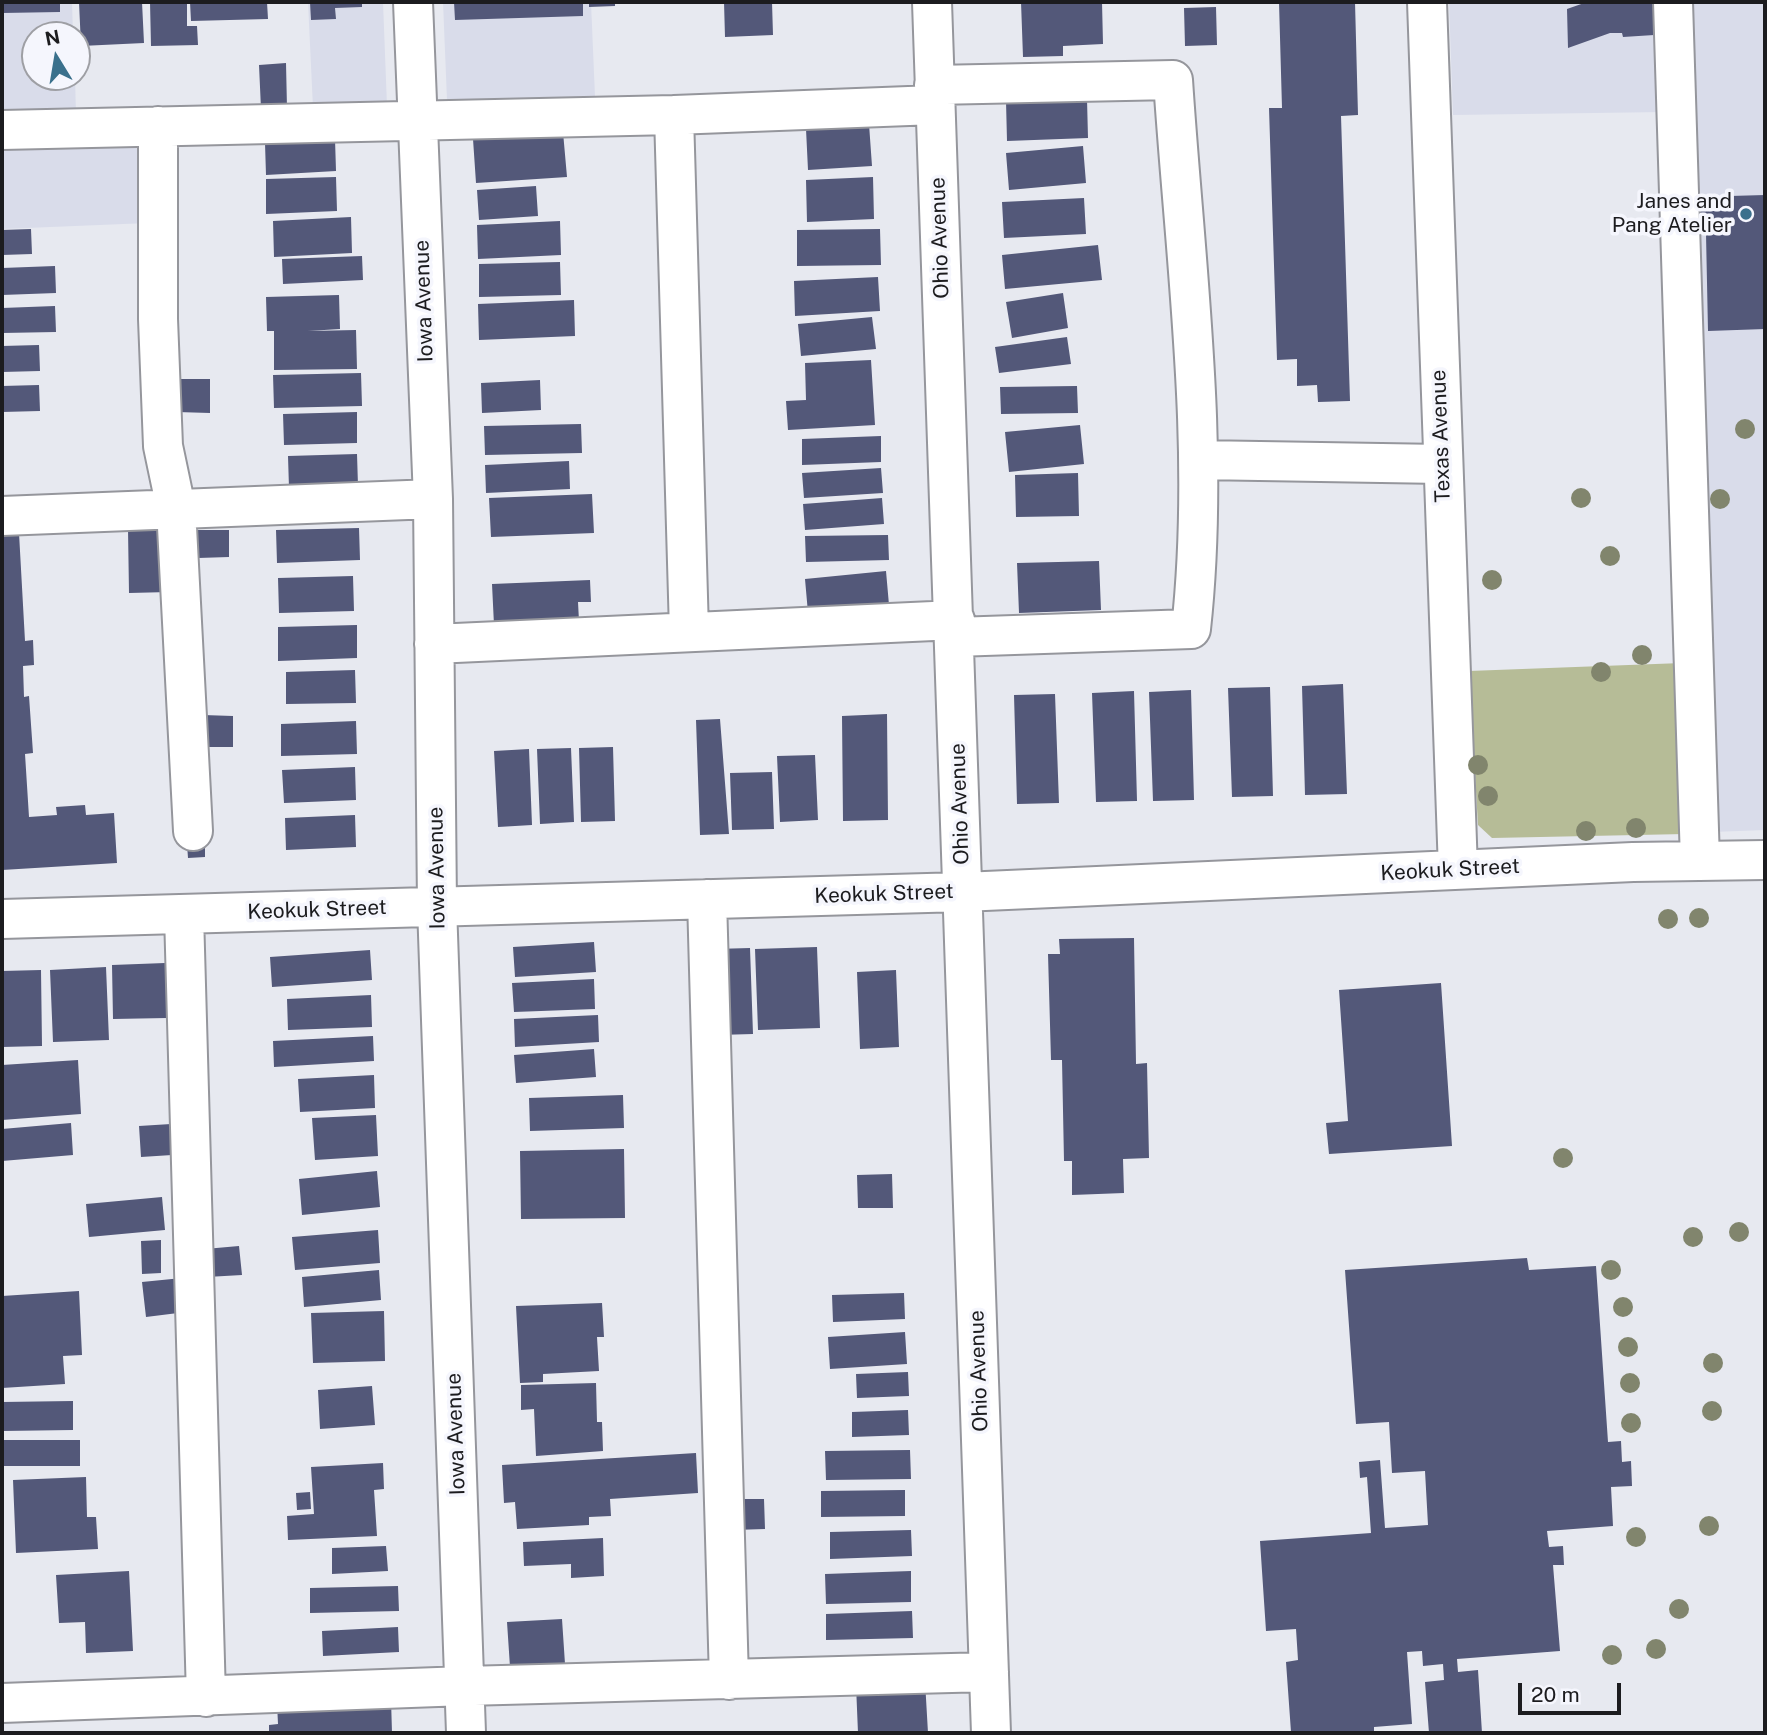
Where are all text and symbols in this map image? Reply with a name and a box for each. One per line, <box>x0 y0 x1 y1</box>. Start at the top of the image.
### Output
north arrow <box>21 21 91 91</box>
text: N <box>43 25 62 50</box>
street label: Ohio Avenue <box>925 177 955 299</box>
place label: Janes and Pang Atelier <box>1612 189 1732 239</box>
marker: Janes and Pang Atelier <box>1738 206 1754 222</box>
street label: Iowa Avenue <box>409 239 439 363</box>
street label: Texas Avenue <box>1426 369 1456 503</box>
street label: Ohio Avenue <box>945 743 975 865</box>
street label: Iowa Avenue <box>423 807 451 929</box>
street label: Keokuk Street <box>1380 854 1520 886</box>
street label: Keokuk Street <box>814 879 954 909</box>
street label: Keokuk Street <box>247 895 387 925</box>
street label: Ohio Avenue <box>964 1310 994 1432</box>
street label: Iowa Avenue <box>441 1372 471 1496</box>
scale bar <box>1522 1668 1625 1712</box>
text: 20 m <box>1531 1682 1580 1707</box>

